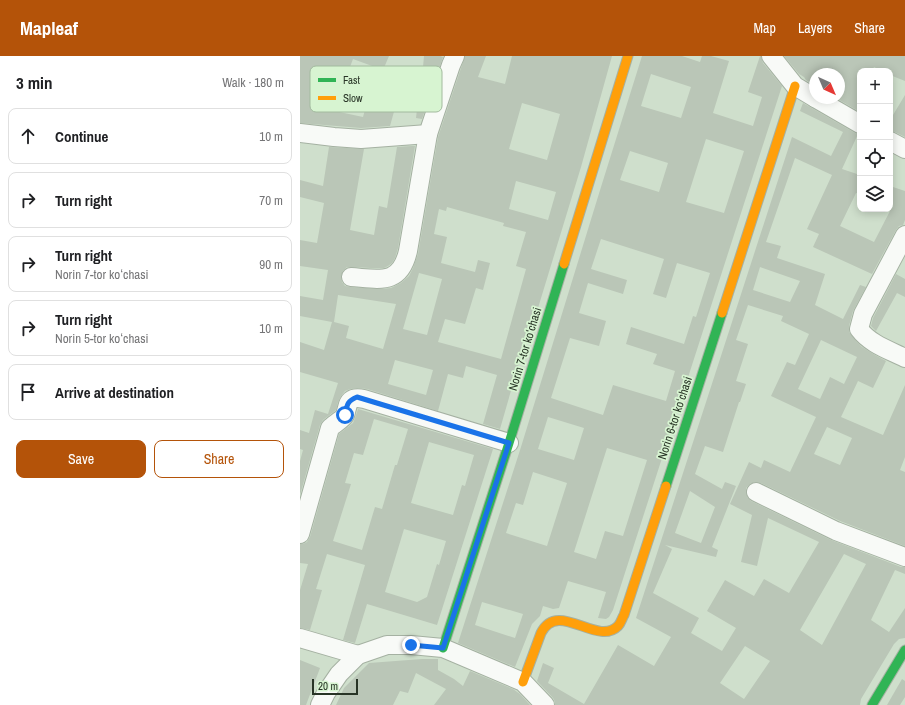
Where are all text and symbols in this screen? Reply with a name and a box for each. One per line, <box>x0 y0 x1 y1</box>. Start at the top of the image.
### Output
text: Mapleaf <box>20 15 78 41</box>
text: Map <box>754 19 776 37</box>
text: Layers <box>798 19 832 37</box>
text: Share <box>854 19 885 37</box>
legend <box>310 66 442 112</box>
north arrow <box>809 68 845 104</box>
map controls <box>857 68 893 212</box>
button: + <box>857 68 893 104</box>
text: 3 min <box>16 71 52 94</box>
text: Fast <box>343 73 361 87</box>
text: Walk · 180 m <box>222 74 284 91</box>
text: Slow <box>343 91 363 105</box>
button: − <box>857 104 893 140</box>
icon: ahead <box>17 125 39 147</box>
text: Continue <box>55 126 108 147</box>
text: 10 m <box>259 128 283 145</box>
button: locate <box>857 140 893 176</box>
button: layers <box>857 176 893 212</box>
icon: right <box>17 189 39 211</box>
text: Turn right <box>55 190 112 211</box>
text: 70 m <box>259 192 283 209</box>
text: Turn right <box>55 245 112 266</box>
icon: right <box>17 253 39 275</box>
text: 90 m <box>259 256 283 273</box>
text: Norin 7-tor koʻchasi <box>55 266 149 283</box>
street label: Norin 7-tor koʻchasi <box>505 305 545 393</box>
text: Turn right <box>55 309 112 330</box>
icon: right <box>17 317 39 339</box>
text: 10 m <box>259 320 283 337</box>
text: Norin 5-tor koʻchasi <box>55 330 149 347</box>
street label: Norin 6-tor koʻchasi <box>654 374 696 462</box>
icon: arrive <box>17 381 39 403</box>
text: Arrive at destination <box>55 382 174 403</box>
route start <box>336 406 354 424</box>
button: Save <box>16 440 146 478</box>
button: Share <box>154 440 284 478</box>
route end <box>402 636 420 654</box>
scale bar <box>312 677 358 696</box>
text: 20 m <box>318 679 338 693</box>

